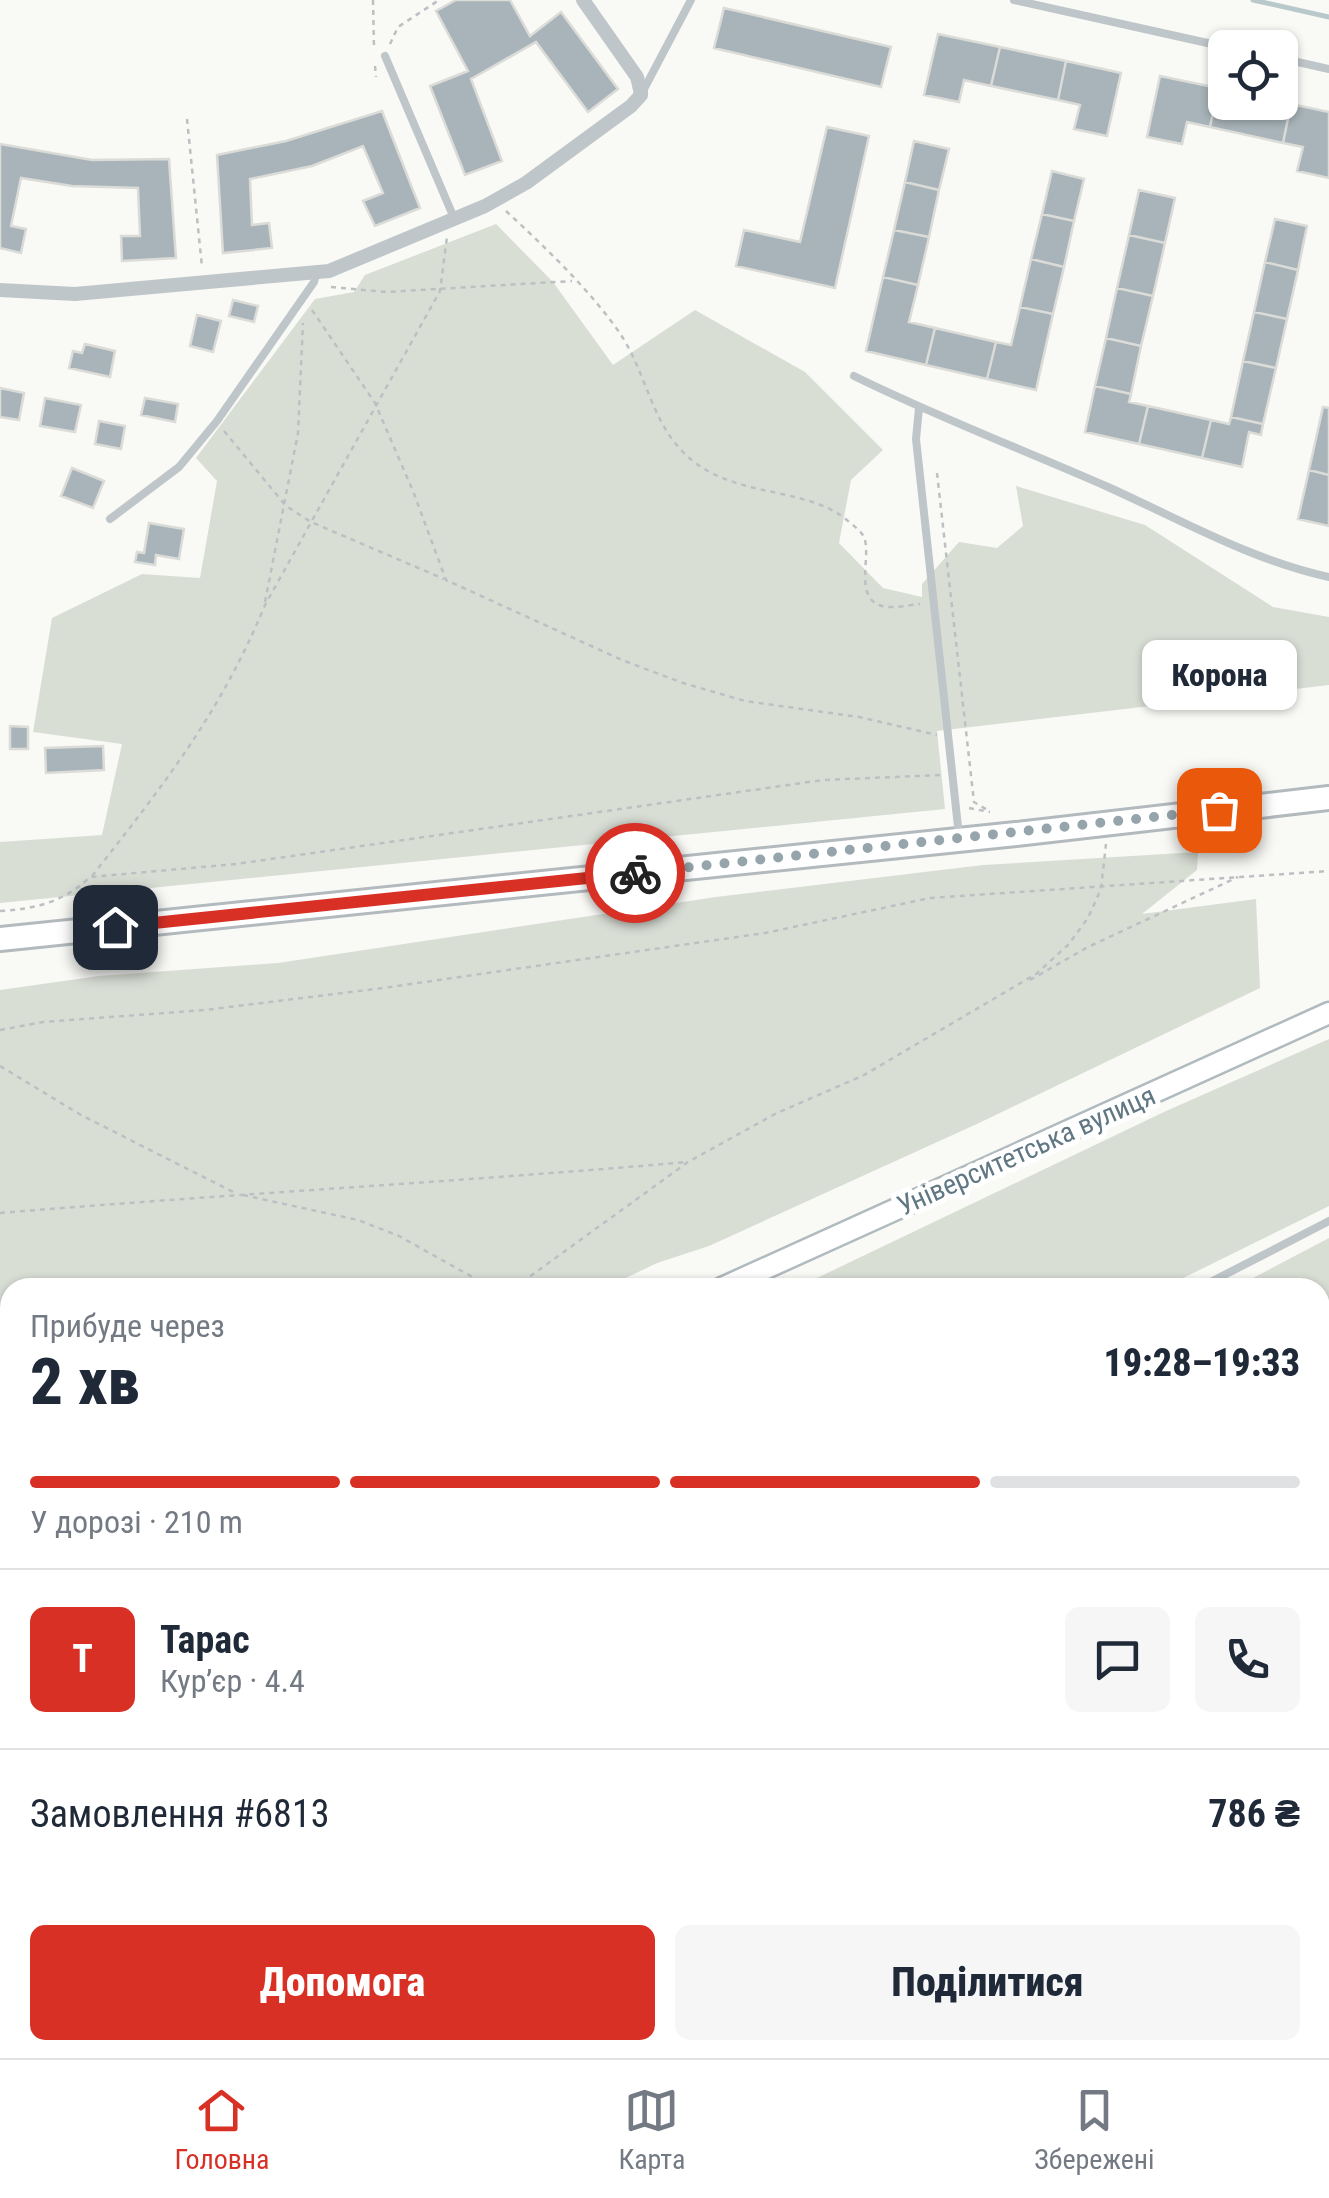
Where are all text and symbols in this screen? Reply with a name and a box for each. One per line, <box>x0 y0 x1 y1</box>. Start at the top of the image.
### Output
map controls <box>1208 30 1298 120</box>
button: locate <box>1208 30 1298 120</box>
callout: Корона <box>1142 640 1296 710</box>
text: Корона <box>1171 656 1268 694</box>
pin <box>1177 768 1262 853</box>
icon: bag <box>1192 783 1247 838</box>
courier <box>585 823 685 923</box>
icon: bike <box>608 846 663 901</box>
pin <box>73 885 158 970</box>
icon: home <box>88 900 143 955</box>
street label: Університетська вулиця <box>892 1079 1160 1222</box>
text: Прибуде через <box>30 1307 225 1345</box>
text: 19:28–19:33 <box>1103 1341 1300 1385</box>
text: 2 хв <box>30 1344 140 1420</box>
text: У дорозі · 210 m <box>30 1503 243 1541</box>
button: chat <box>1065 1607 1170 1712</box>
button: phone <box>1195 1607 1300 1712</box>
text: Тарас <box>160 1618 250 1662</box>
text: Т <box>72 1637 93 1681</box>
text: Кур’єр · 4.4 <box>160 1662 305 1700</box>
text: Замовлення #6813 <box>30 1792 329 1836</box>
text: 786 ₴ <box>1208 1792 1300 1836</box>
button: Допомога <box>30 1925 655 2040</box>
button: Поділитися <box>675 1925 1300 2040</box>
tab: Головна <box>174 2083 270 2176</box>
tab: Карта <box>618 2083 685 2176</box>
tab: Збережені <box>1034 2083 1155 2176</box>

